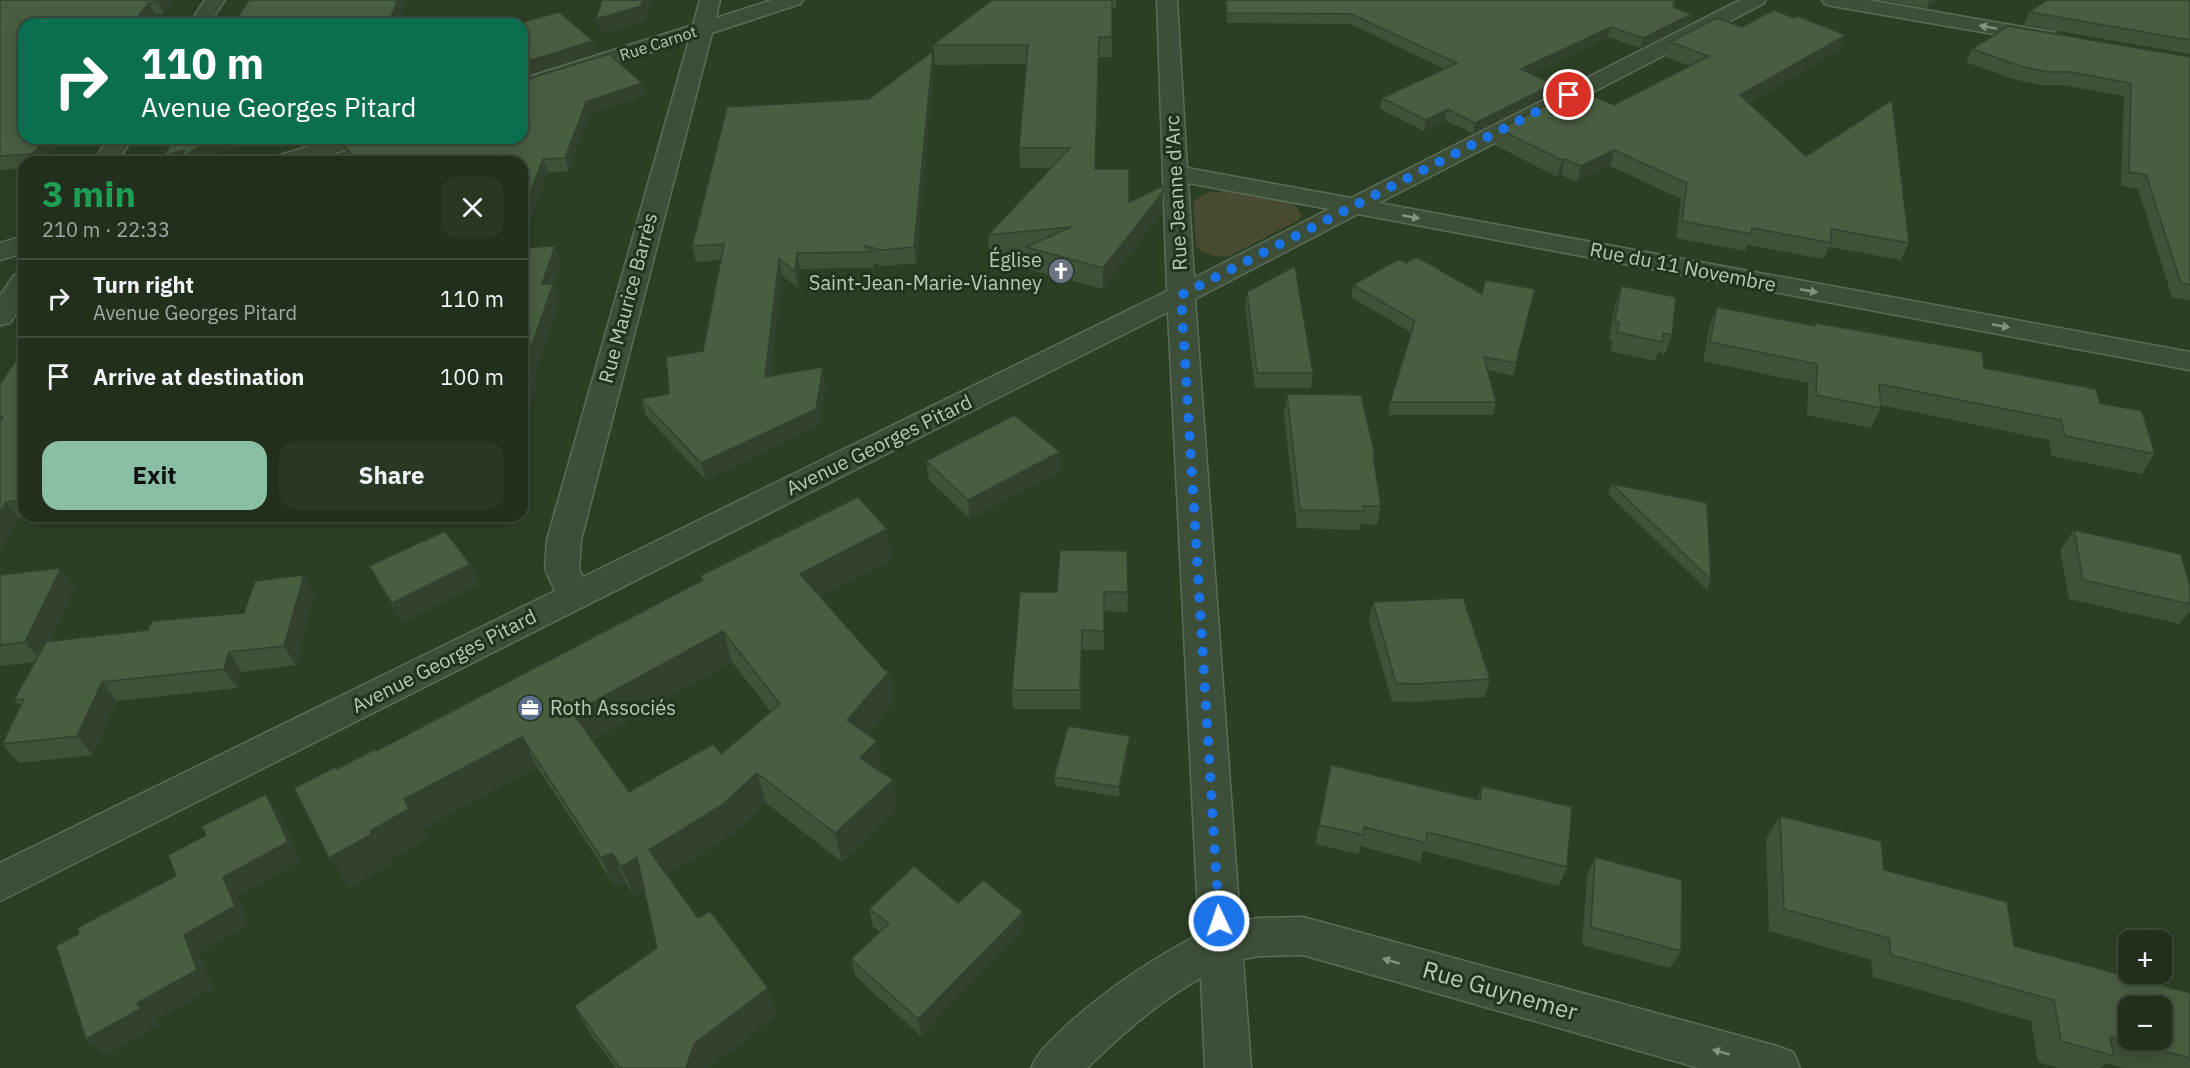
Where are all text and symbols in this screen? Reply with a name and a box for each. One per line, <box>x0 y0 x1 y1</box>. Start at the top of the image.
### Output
street label: Rue Carnot <box>617 21 699 65</box>
one-way arrow <box>1978 22 1997 31</box>
text: 110 m <box>141 36 264 91</box>
icon: right <box>42 42 120 120</box>
pin <box>1543 69 1594 120</box>
icon: arrive <box>1552 78 1585 111</box>
text: Avenue Georges Pitard <box>141 89 416 124</box>
street label: Rue Jeanne d'Arc <box>1158 115 1193 271</box>
text: 3 min <box>42 170 136 217</box>
button: close <box>441 176 504 239</box>
street label: Rue Maurice Barrès <box>592 210 663 386</box>
one-way arrow <box>1402 213 1421 222</box>
text: 210 m · 22:33 <box>42 216 170 243</box>
street label: Rue du 11 Novembre <box>1588 235 1779 298</box>
place label: Église Saint-Jean-Marie-Vianney <box>809 246 1042 296</box>
church icon: Église Saint-Jean-Marie-Vianney <box>1046 256 1076 286</box>
text: Turn right <box>93 270 194 299</box>
icon: right <box>42 282 75 315</box>
text: 110 m <box>440 284 504 313</box>
one-way arrow <box>1800 287 1819 296</box>
text: Avenue Georges Pitard <box>93 299 297 326</box>
one-way arrow <box>1991 322 2010 331</box>
icon: arrive <box>42 360 75 393</box>
text: Arrive at destination <box>93 362 304 391</box>
text: 100 m <box>440 362 504 391</box>
street label: Avenue Georges Pitard <box>781 388 976 501</box>
button: Exit <box>42 441 267 510</box>
button: Share <box>279 441 504 510</box>
street label: Avenue Georges Pitard <box>347 602 541 719</box>
office icon: Roth Associés <box>515 693 545 723</box>
place label: Roth Associés <box>550 694 676 721</box>
position arrow <box>1187 889 1251 953</box>
map controls <box>2118 930 2172 1050</box>
button: + <box>2118 930 2172 984</box>
street label: Rue Guynemer <box>1419 953 1582 1028</box>
one-way arrow <box>1382 956 1400 965</box>
button: − <box>2118 996 2172 1050</box>
one-way arrow <box>1712 1047 1730 1057</box>

